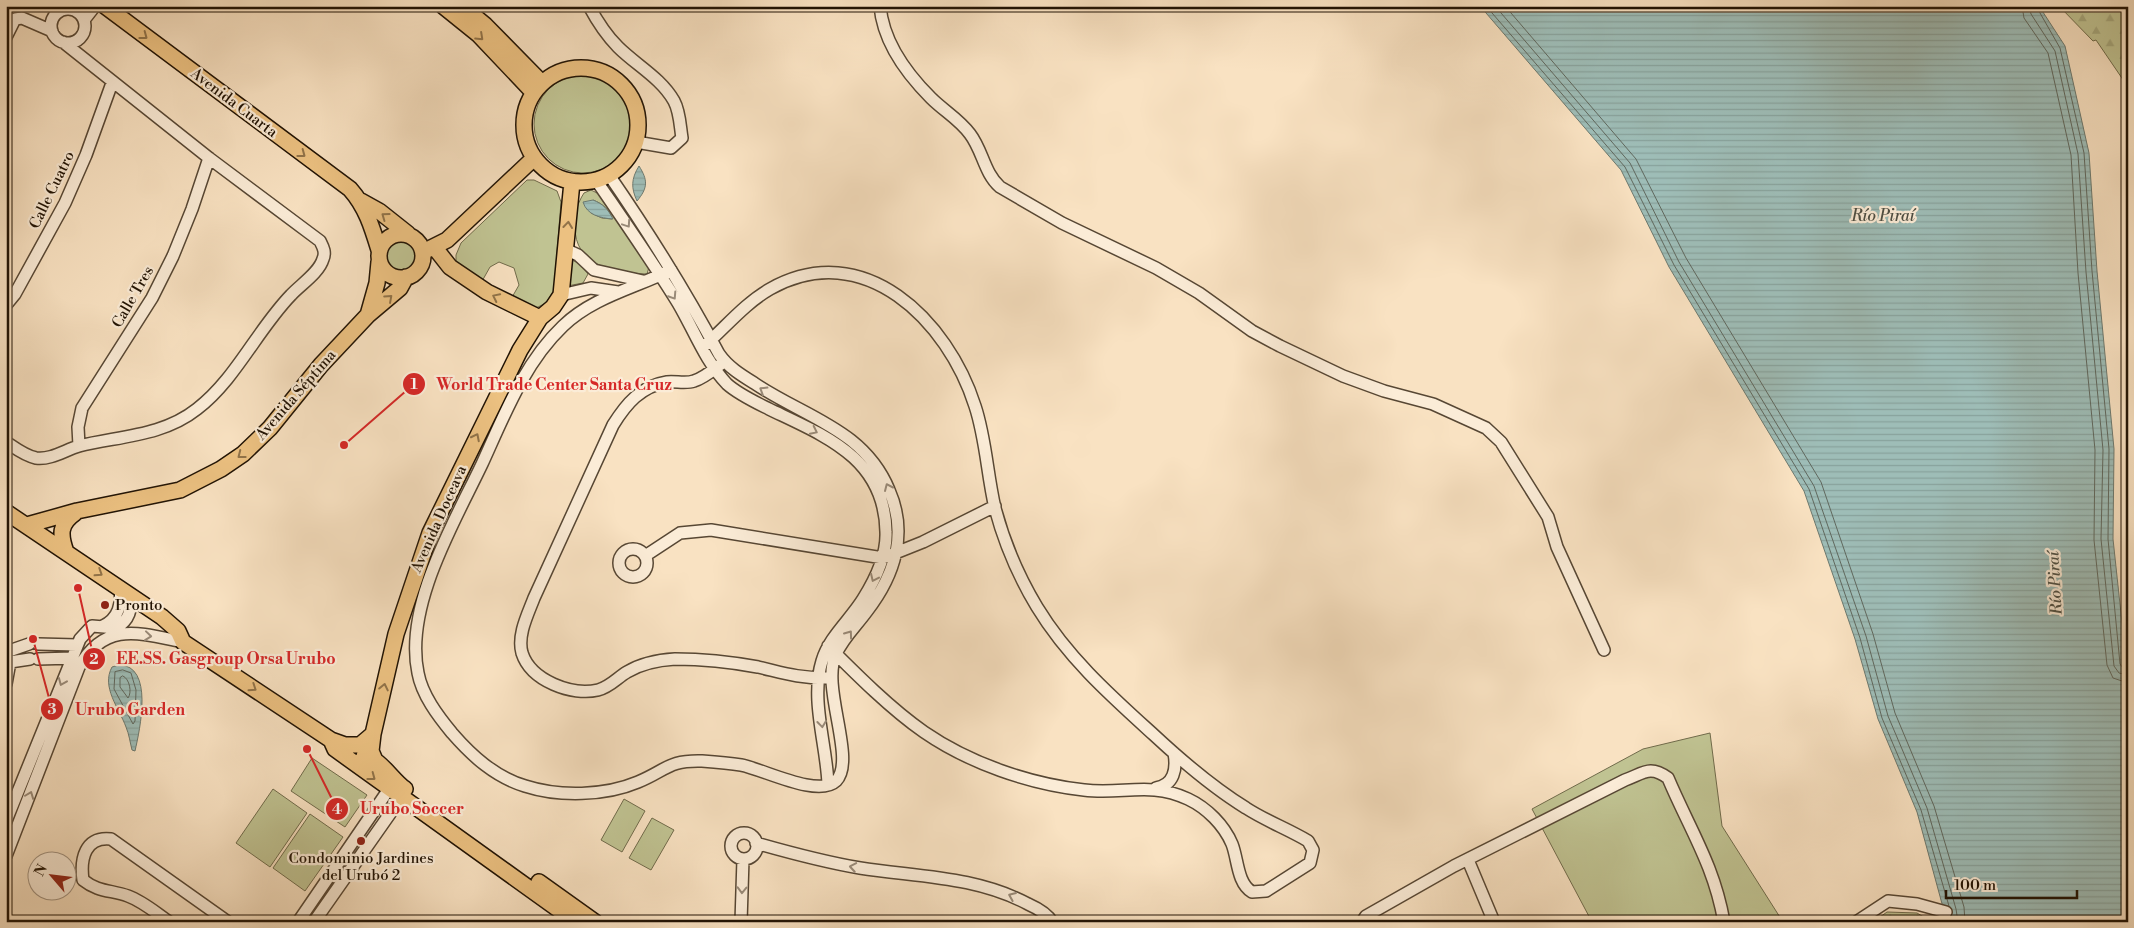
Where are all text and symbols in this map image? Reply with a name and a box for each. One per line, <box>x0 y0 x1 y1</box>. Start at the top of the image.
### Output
one-way arrow <box>138 30 148 39</box>
one-way arrow <box>475 31 484 40</box>
street label: Avenida Cuarta <box>186 64 282 142</box>
street label: Calle Cuatro <box>25 148 79 232</box>
one-way arrow <box>296 148 306 157</box>
water label: Río Piraí <box>1850 206 1917 226</box>
one-way arrow <box>382 213 391 222</box>
one-way arrow <box>621 219 630 228</box>
one-way arrow <box>562 221 573 229</box>
street label: Calle Tres <box>108 263 158 331</box>
one-way arrow <box>667 291 676 300</box>
one-way arrow <box>492 292 501 303</box>
one-way arrow <box>384 295 393 304</box>
street label: Avenida Séptima <box>251 346 341 445</box>
callout: World Trade Center Santa Cruz <box>401 368 682 399</box>
text: 1 <box>410 375 418 394</box>
text: World Trade Center Santa Cruz <box>435 375 672 395</box>
one-way arrow <box>760 386 769 396</box>
one-way arrow <box>809 425 818 435</box>
one-way arrow <box>470 433 480 442</box>
one-way arrow <box>238 449 247 457</box>
street label: Avenida Doceava <box>406 462 471 576</box>
one-way arrow <box>884 484 894 493</box>
water label: Río Piraí <box>2043 549 2067 616</box>
one-way arrow <box>93 567 102 577</box>
one-way arrow <box>869 573 880 582</box>
place label: Pronto <box>115 596 163 615</box>
marker: Pronto <box>99 599 111 611</box>
one-way arrow <box>144 630 152 641</box>
one-way arrow <box>843 630 852 640</box>
callout: EE.SS. Gasgroup Orsa Urubo <box>82 643 346 674</box>
text: EE.SS. Gasgroup Orsa Urubo <box>116 649 336 669</box>
text: 2 <box>89 650 99 669</box>
one-way arrow <box>58 677 69 686</box>
one-way arrow <box>247 682 256 692</box>
one-way arrow <box>378 682 389 691</box>
callout: Urubo Garden <box>40 694 195 725</box>
text: 3 <box>47 700 57 719</box>
text: Urubo Garden <box>75 700 185 720</box>
one-way arrow <box>816 721 827 729</box>
one-way arrow <box>366 771 375 779</box>
one-way arrow <box>24 791 34 799</box>
callout: Urubo Soccer <box>325 793 474 824</box>
text: Urubo Soccer <box>360 799 464 819</box>
text: 4 <box>332 800 342 819</box>
marker: Condominio Jardines del Urubó 2 <box>355 835 367 847</box>
place label: Condominio Jardines del Urubó 2 <box>289 849 434 885</box>
north arrow <box>28 850 78 900</box>
text: N <box>31 861 52 879</box>
one-way arrow <box>848 862 857 872</box>
scale bar <box>1946 868 2078 900</box>
text: 100 m <box>1954 876 1996 895</box>
one-way arrow <box>737 887 747 895</box>
one-way arrow <box>1008 892 1017 902</box>

